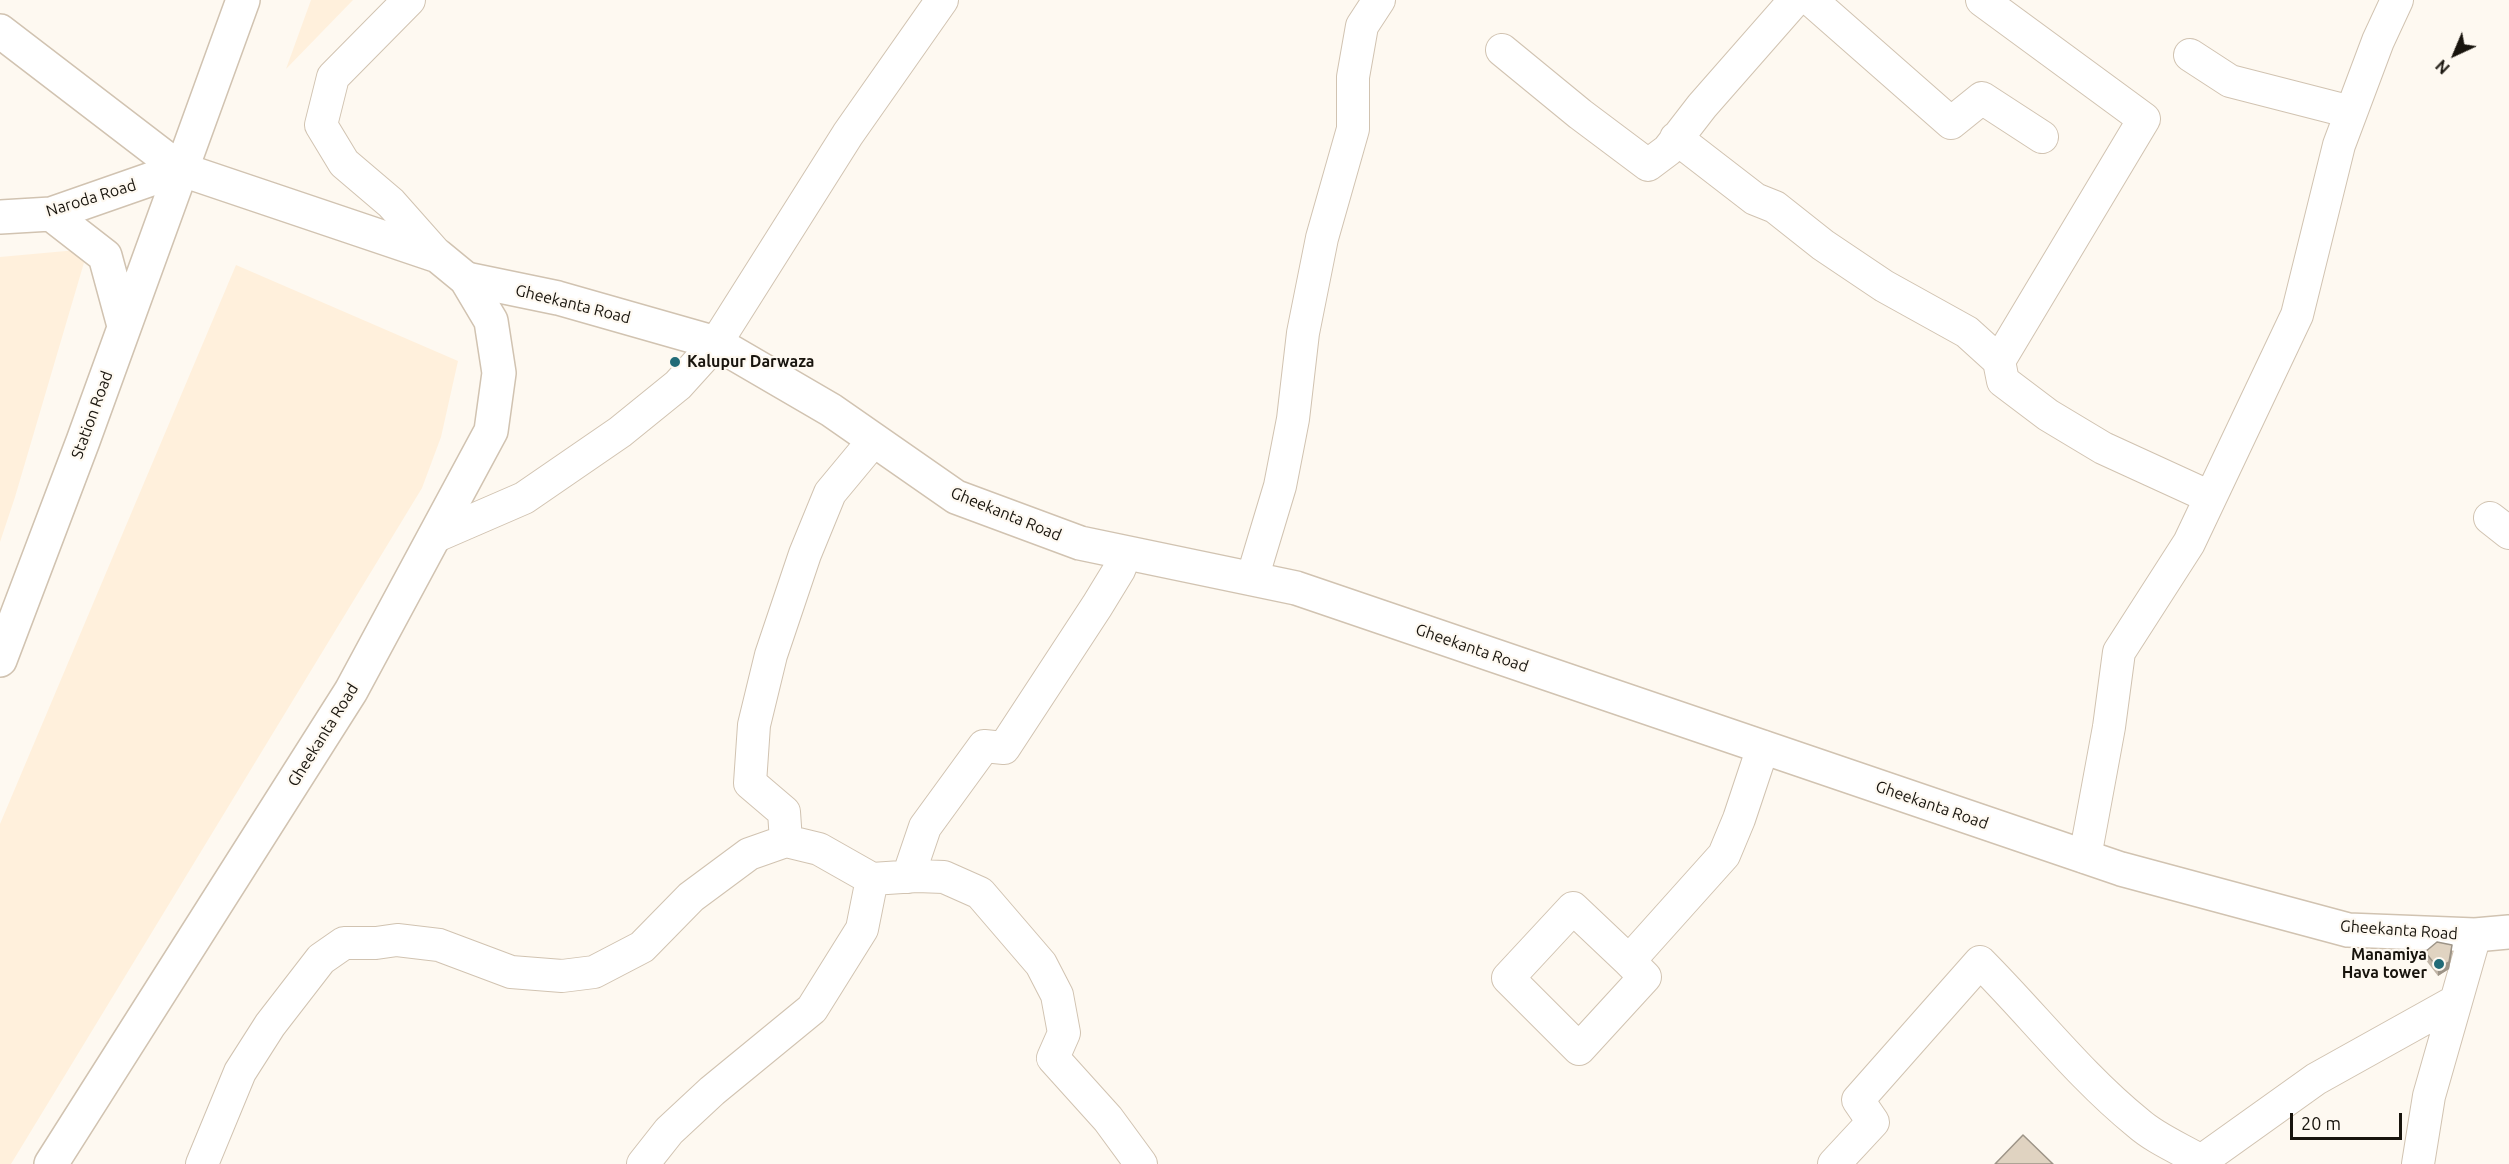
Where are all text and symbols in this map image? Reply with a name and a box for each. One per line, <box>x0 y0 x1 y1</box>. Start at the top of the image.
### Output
north arrow <box>2425 24 2485 84</box>
text: N <box>2432 56 2453 78</box>
street label: Naroda Road <box>44 175 138 221</box>
street label: Gheekanta Road <box>514 280 632 328</box>
place label: Kalupur Darwaza <box>687 352 815 372</box>
marker: Kalupur Darwaza <box>668 355 682 369</box>
street label: Station Road <box>67 368 117 462</box>
street label: Gheekanta Road <box>948 483 1064 545</box>
street label: Gheekanta Road <box>1413 620 1531 676</box>
street label: Gheekanta Road <box>284 680 362 790</box>
street label: Gheekanta Road <box>1873 777 1991 833</box>
street label: Gheekanta Road <box>2340 916 2458 944</box>
place label: Manamiya Hava tower <box>2342 945 2427 983</box>
marker: Manamiya Hava tower <box>2432 957 2446 971</box>
scale bar <box>2293 1101 2406 1139</box>
text: 20 m <box>2301 1113 2341 1133</box>

